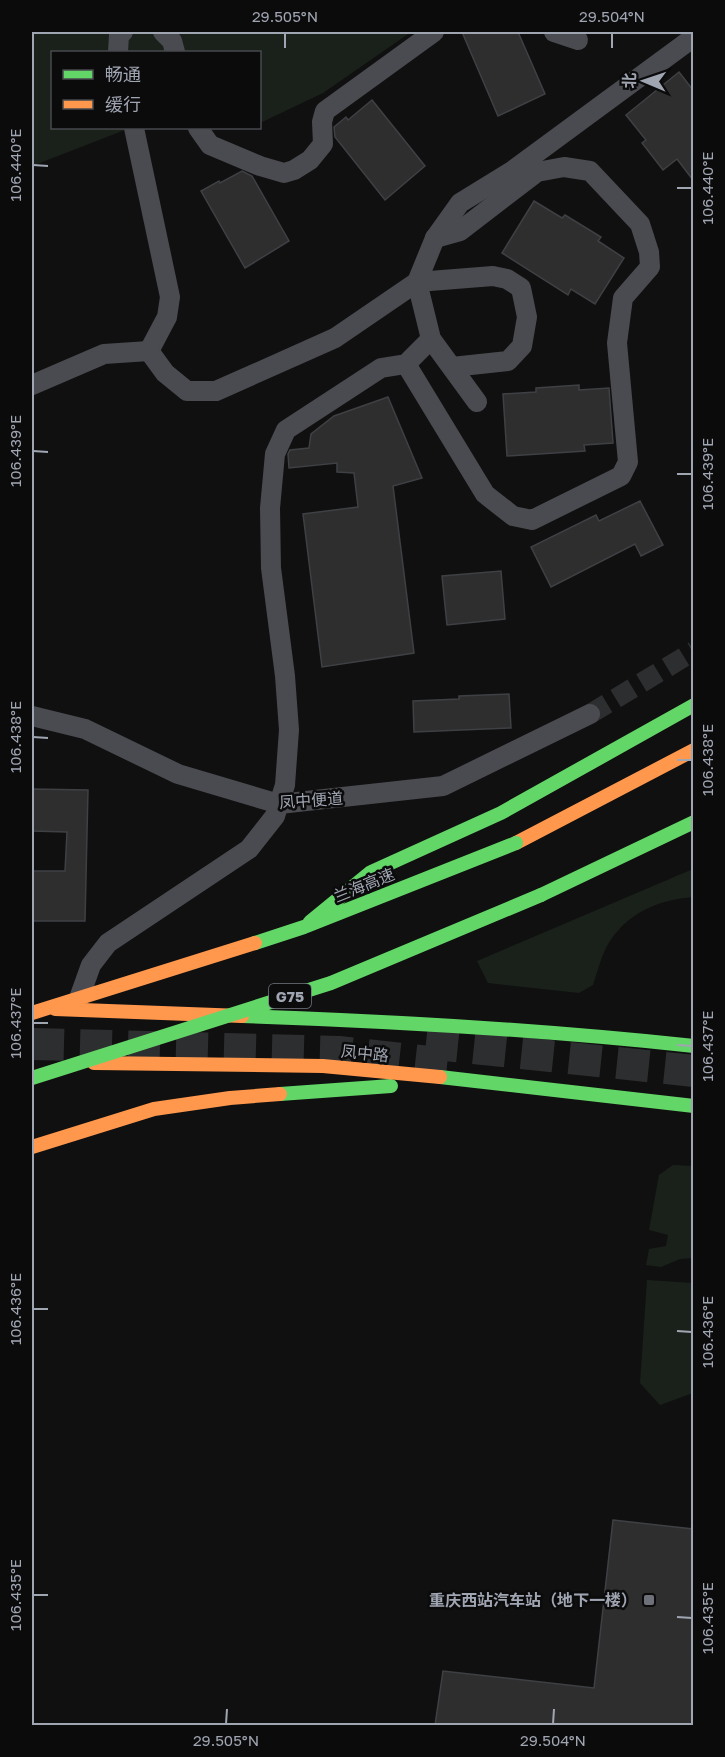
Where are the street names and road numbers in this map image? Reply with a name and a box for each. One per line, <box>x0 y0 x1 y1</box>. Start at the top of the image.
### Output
street label: 凤中便道 <box>278 788 344 812</box>
street label: 兰海高速 <box>331 864 397 906</box>
road number: G75 <box>269 984 311 1008</box>
street label: 凤中路 <box>340 1041 390 1065</box>

